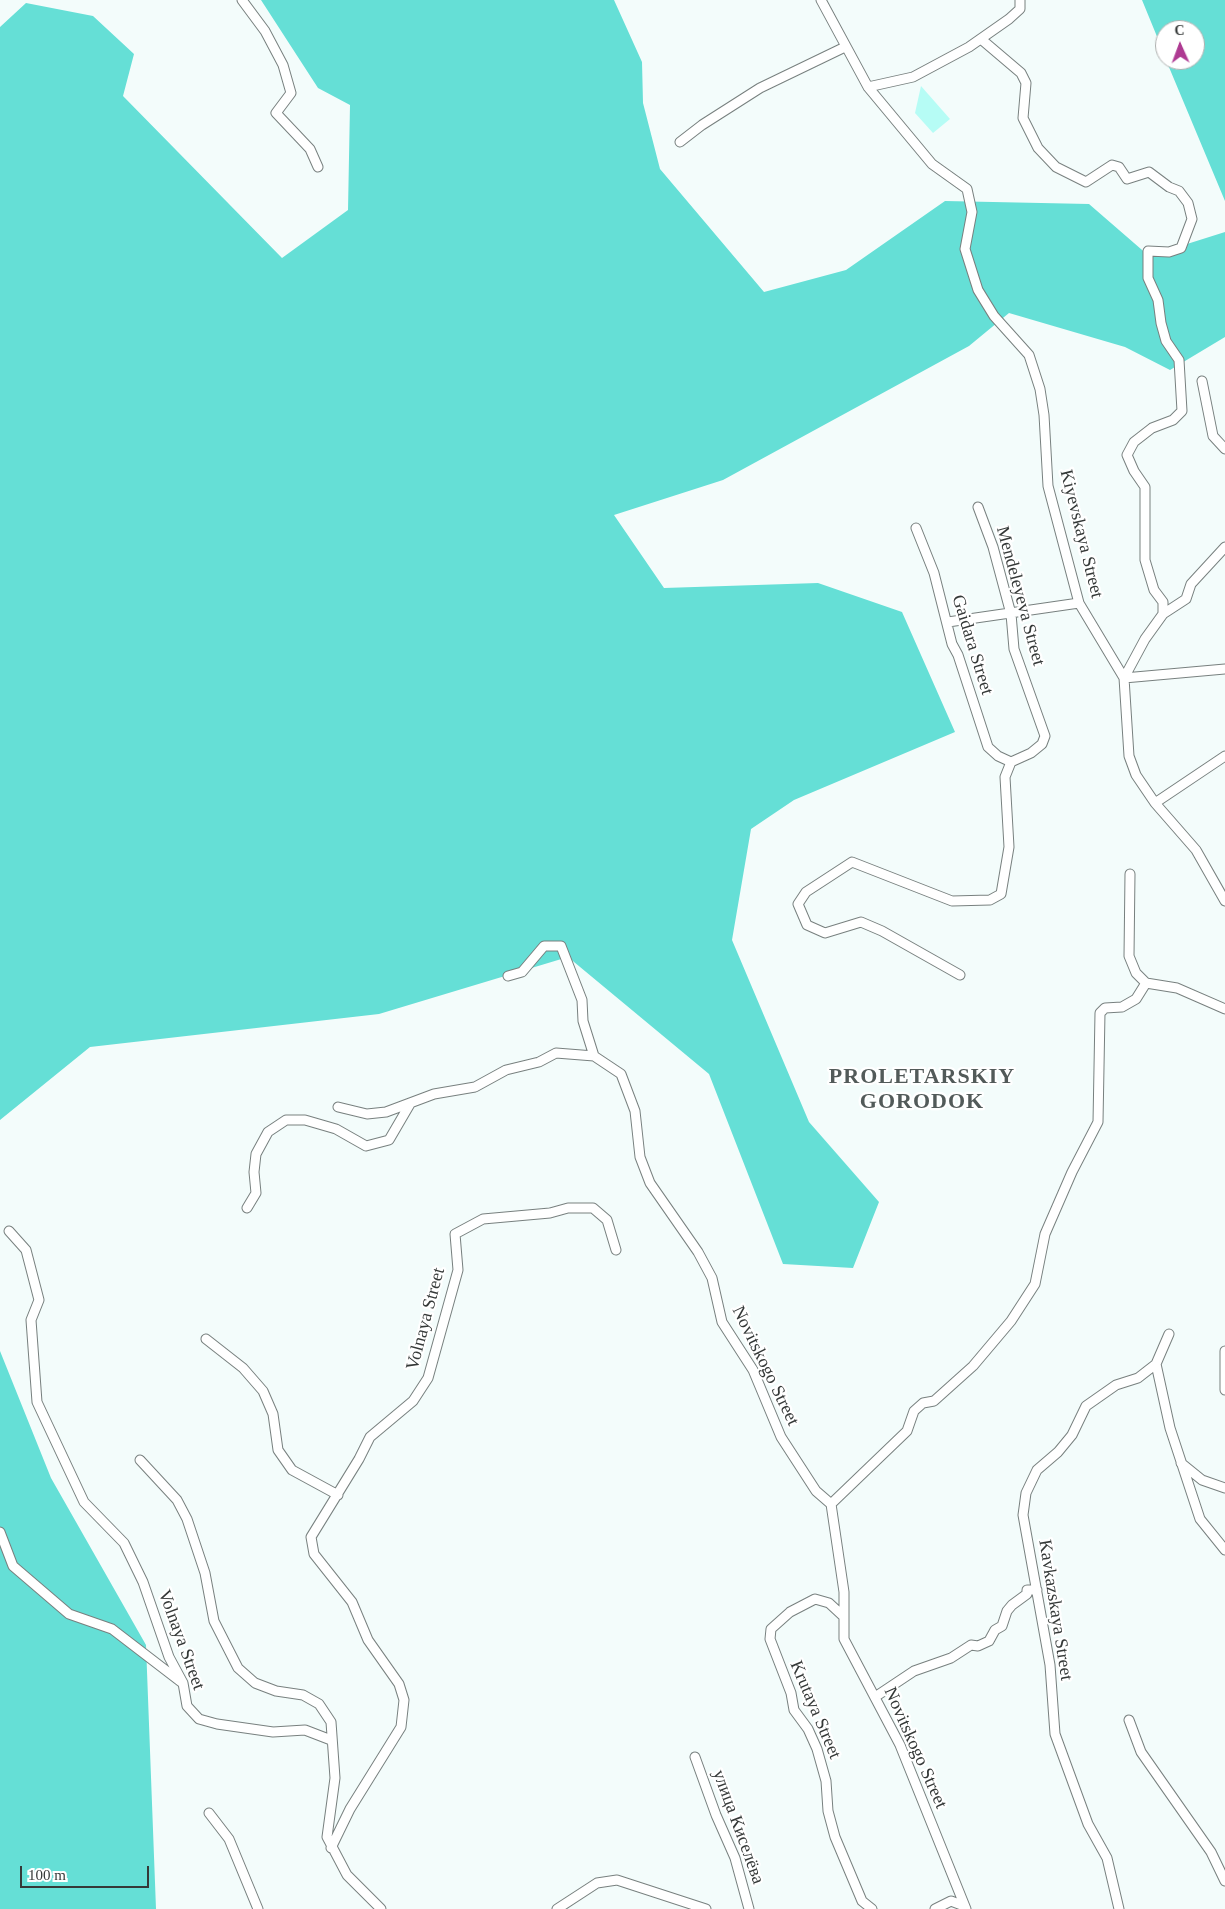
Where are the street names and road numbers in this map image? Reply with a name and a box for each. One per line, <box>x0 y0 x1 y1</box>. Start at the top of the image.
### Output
street label: Kiyevskaya Street <box>1055 468 1107 600</box>
street label: Mendeleyeva Street <box>991 524 1049 668</box>
street label: Gaidara Street <box>947 592 997 698</box>
street label: Volnaya Street <box>402 1265 450 1373</box>
street label: Novitskogo Street <box>727 1303 803 1429</box>
street label: Kavkazskaya Street <box>1033 1538 1077 1682</box>
street label: Volnaya Street <box>153 1587 209 1693</box>
street label: Krutaya Street <box>785 1658 845 1762</box>
street label: Novitskogo Street <box>879 1684 951 1812</box>
street label: улица Киселёва <box>707 1767 769 1887</box>

